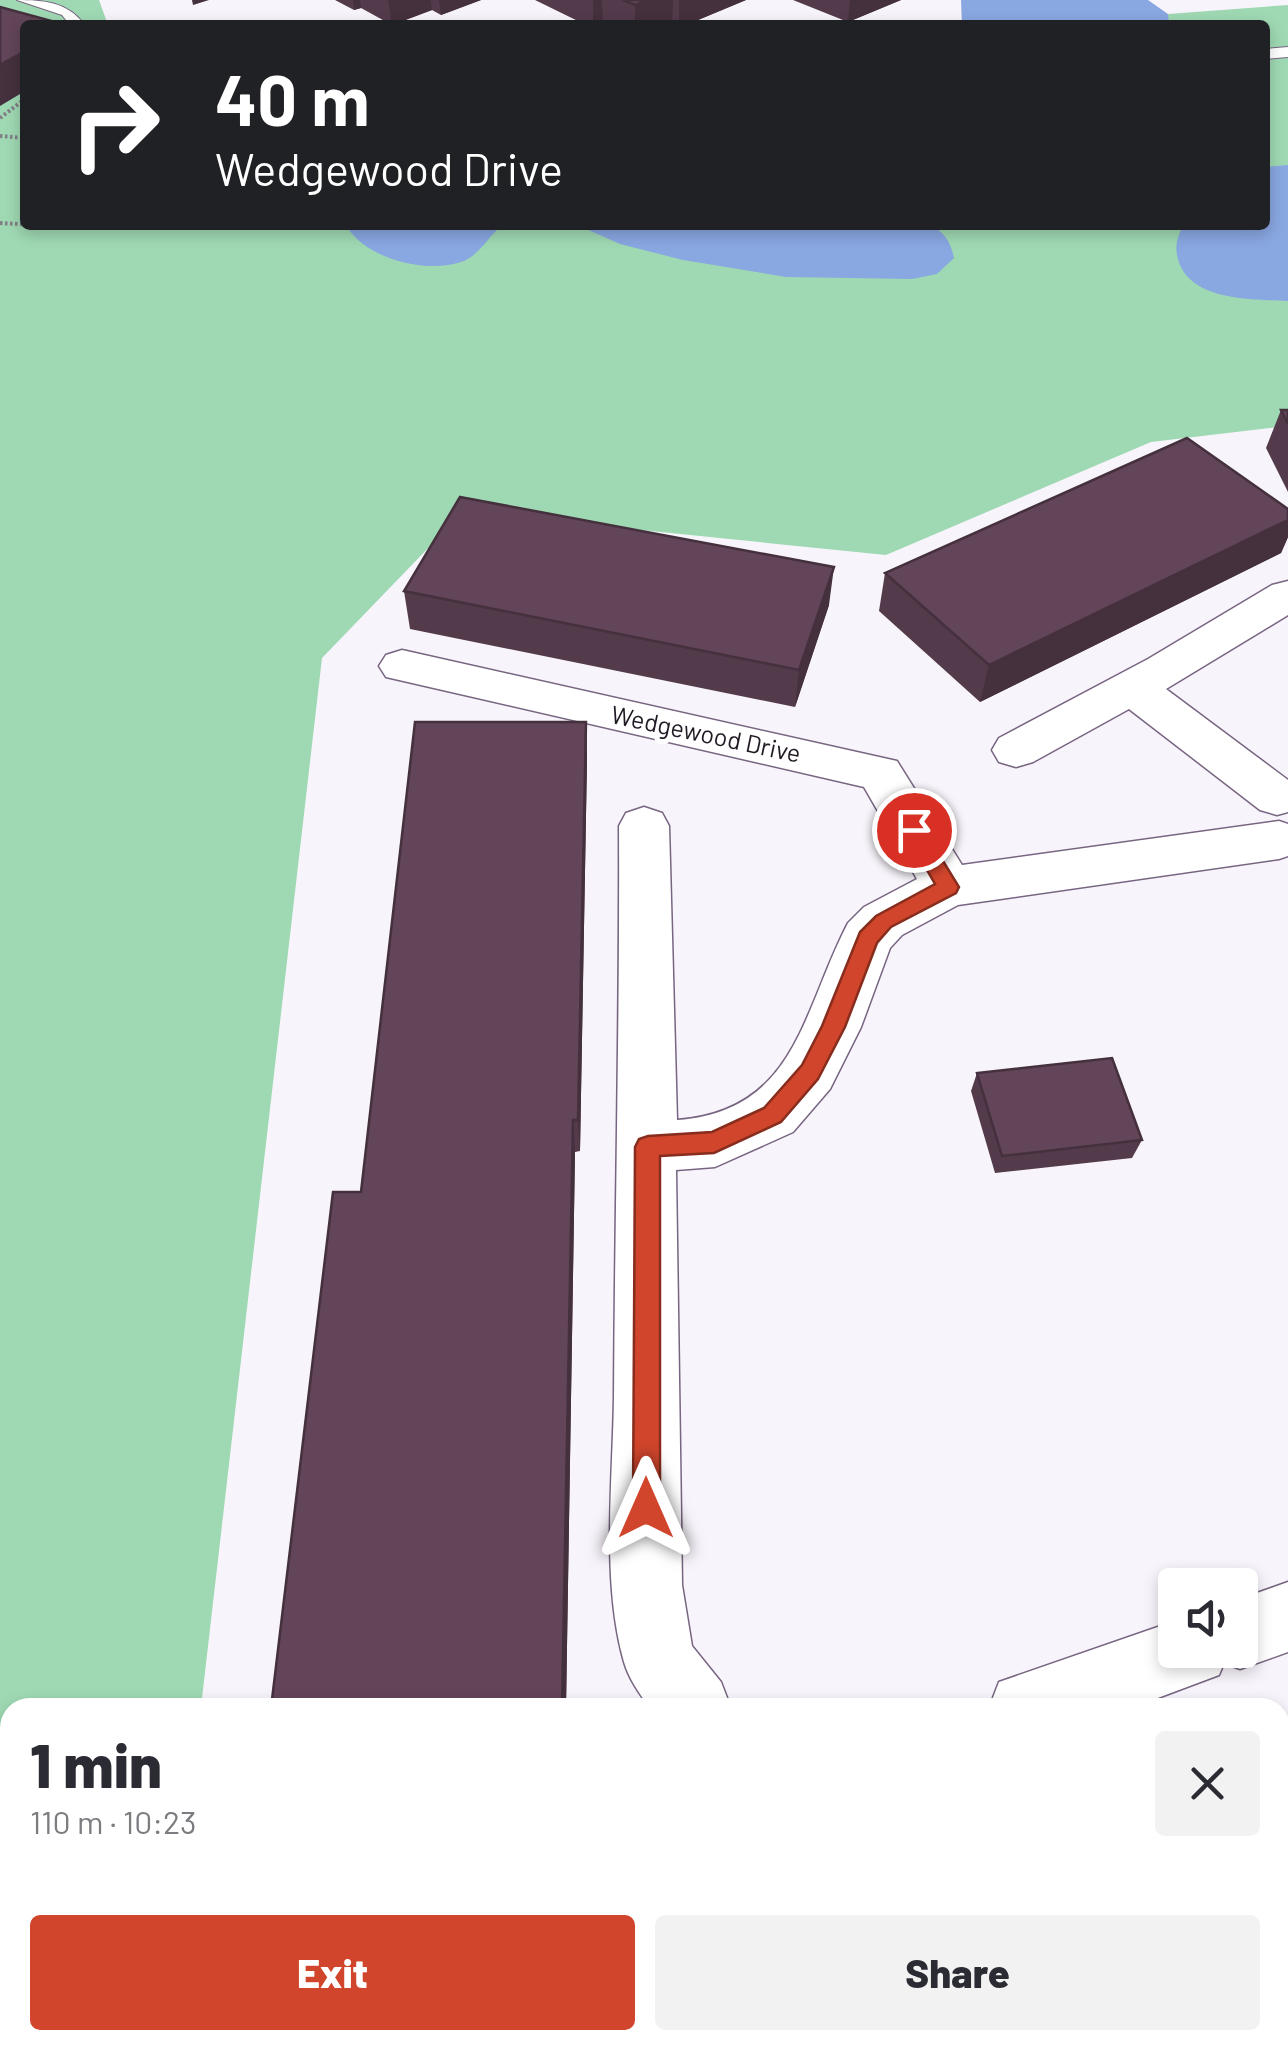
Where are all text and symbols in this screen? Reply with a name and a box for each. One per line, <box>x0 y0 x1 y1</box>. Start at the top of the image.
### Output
text: 40 m <box>215 56 370 140</box>
icon: right <box>50 60 180 190</box>
text: Wedgewood Drive <box>215 141 563 195</box>
street label: Wedgewood Drive <box>609 698 804 768</box>
pin <box>872 788 957 873</box>
icon: arrive <box>887 803 942 858</box>
position arrow <box>594 1456 698 1560</box>
map controls <box>1158 1568 1258 1668</box>
button: sound <box>1158 1568 1258 1668</box>
text: 1 min <box>30 1728 162 1800</box>
button: close <box>1155 1731 1260 1836</box>
text: 110 m · 10:23 <box>30 1802 197 1840</box>
button: Exit <box>30 1915 635 2030</box>
button: Share <box>655 1915 1260 2030</box>

